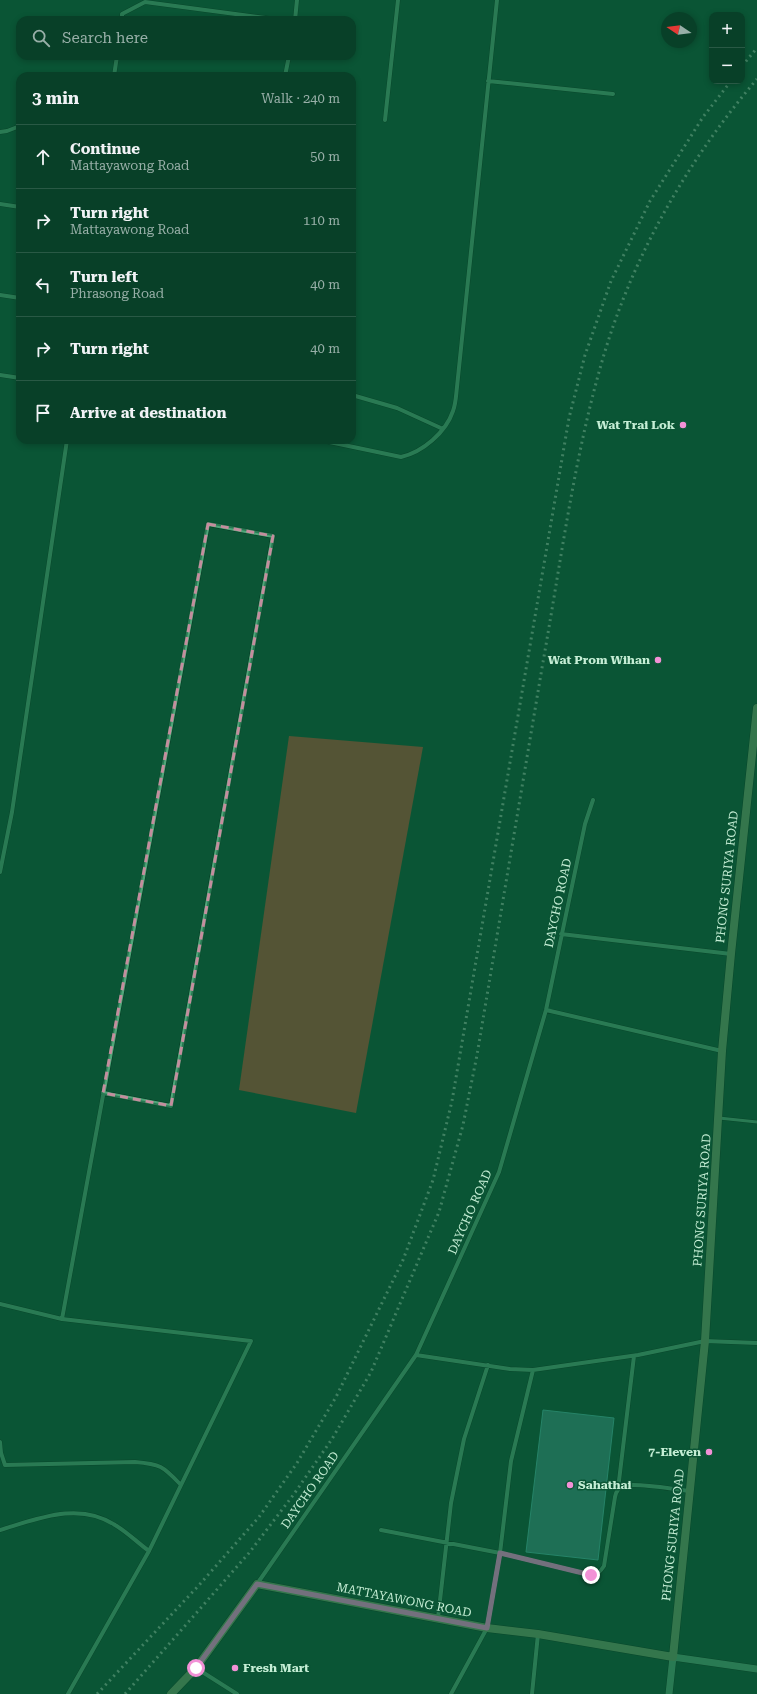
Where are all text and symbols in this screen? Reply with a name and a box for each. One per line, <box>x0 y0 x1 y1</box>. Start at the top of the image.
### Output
north arrow <box>661 12 697 48</box>
map controls <box>709 12 745 84</box>
button: + <box>709 12 745 48</box>
search box <box>16 16 356 60</box>
icon: search <box>30 27 52 49</box>
text: Search here <box>62 29 148 47</box>
button: − <box>709 48 745 84</box>
text: 3 min <box>32 88 79 108</box>
text: Walk · 240 m <box>261 91 340 106</box>
text: Continue <box>70 140 140 158</box>
icon: ahead <box>32 146 54 168</box>
text: 50 m <box>310 149 340 164</box>
text: Mattayawong Road <box>70 158 189 173</box>
text: Turn right <box>70 204 149 222</box>
icon: right <box>32 210 54 232</box>
text: 110 m <box>303 213 340 228</box>
text: Mattayawong Road <box>70 222 189 237</box>
text: Turn left <box>70 268 138 286</box>
icon: left <box>32 274 54 296</box>
text: 40 m <box>310 277 340 292</box>
text: Phrasong Road <box>70 286 164 301</box>
icon: right <box>32 338 54 360</box>
text: Turn right <box>70 340 149 358</box>
text: 40 m <box>310 341 340 356</box>
icon: arrive <box>32 402 54 424</box>
text: Arrive at destination <box>70 404 226 422</box>
place label: Wat Trai Lok <box>596 418 676 432</box>
marker: Wat Trai Lok <box>678 420 688 430</box>
place label: Wat Prom Wihan <box>548 653 650 667</box>
marker: Wat Prom Wihan <box>653 655 663 665</box>
street label: PHONG SURIYA ROAD <box>713 810 741 944</box>
street label: DAYCHO ROAD <box>542 857 574 949</box>
street label: PHONG SURIYA ROAD <box>690 1133 714 1267</box>
street label: DAYCHO ROAD <box>445 1168 495 1256</box>
place label: 7-Eleven <box>648 1445 701 1459</box>
marker: 7-Eleven <box>704 1447 714 1457</box>
street label: DAYCHO ROAD <box>278 1449 342 1531</box>
street label: PHONG SURIYA ROAD <box>659 1468 687 1602</box>
place label: Sahathai <box>578 1478 632 1492</box>
marker: Sahathai <box>565 1480 575 1490</box>
route end <box>582 1566 600 1584</box>
street label: MATTAYAWONG ROAD <box>335 1580 473 1620</box>
route start <box>187 1659 205 1677</box>
place label: Fresh Mart <box>243 1661 309 1675</box>
marker: Fresh Mart <box>230 1663 240 1673</box>

